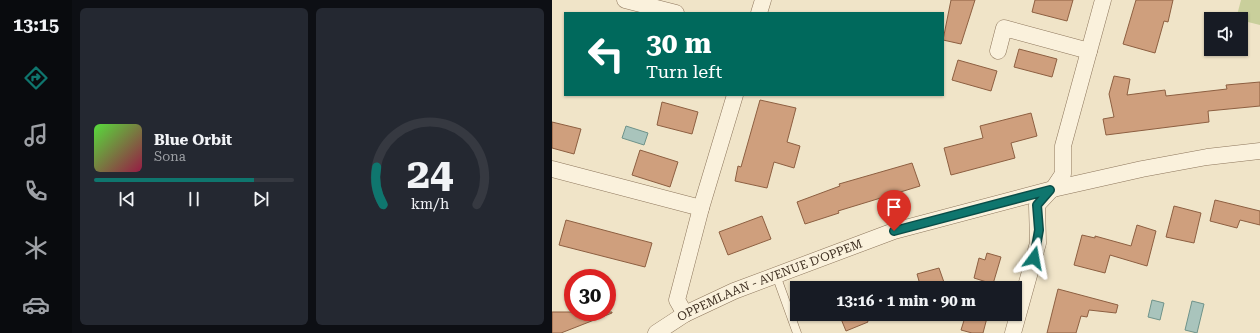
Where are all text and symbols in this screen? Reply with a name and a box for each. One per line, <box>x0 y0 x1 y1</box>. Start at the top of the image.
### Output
map controls <box>1204 12 1248 56</box>
button: sound <box>1204 12 1248 56</box>
text: 13:15 <box>13 14 59 35</box>
text: 30 m <box>646 27 711 60</box>
icon: left <box>580 28 632 80</box>
text: Turn left <box>646 61 722 82</box>
icon: directions <box>22 64 50 92</box>
icon: music <box>22 121 50 149</box>
text: Blue Orbit <box>154 131 232 149</box>
text: 24 <box>407 148 453 197</box>
text: Sona <box>154 149 186 164</box>
icon: phone <box>22 177 50 205</box>
icon: previous <box>116 188 138 210</box>
icon: pause <box>183 188 205 210</box>
icon: next <box>250 188 272 210</box>
pin <box>877 190 911 231</box>
text: km/h <box>411 195 449 211</box>
icon: arrive <box>883 196 905 218</box>
icon: climate <box>22 234 50 262</box>
street label: OPPEMLAAN - AVENUE D'OPPEM <box>675 237 864 324</box>
position arrow <box>1013 237 1055 279</box>
speed limit sign: 30 <box>564 269 616 321</box>
icon: car <box>22 291 50 319</box>
text: 13:16 · 1 min · 90 m <box>836 292 976 310</box>

